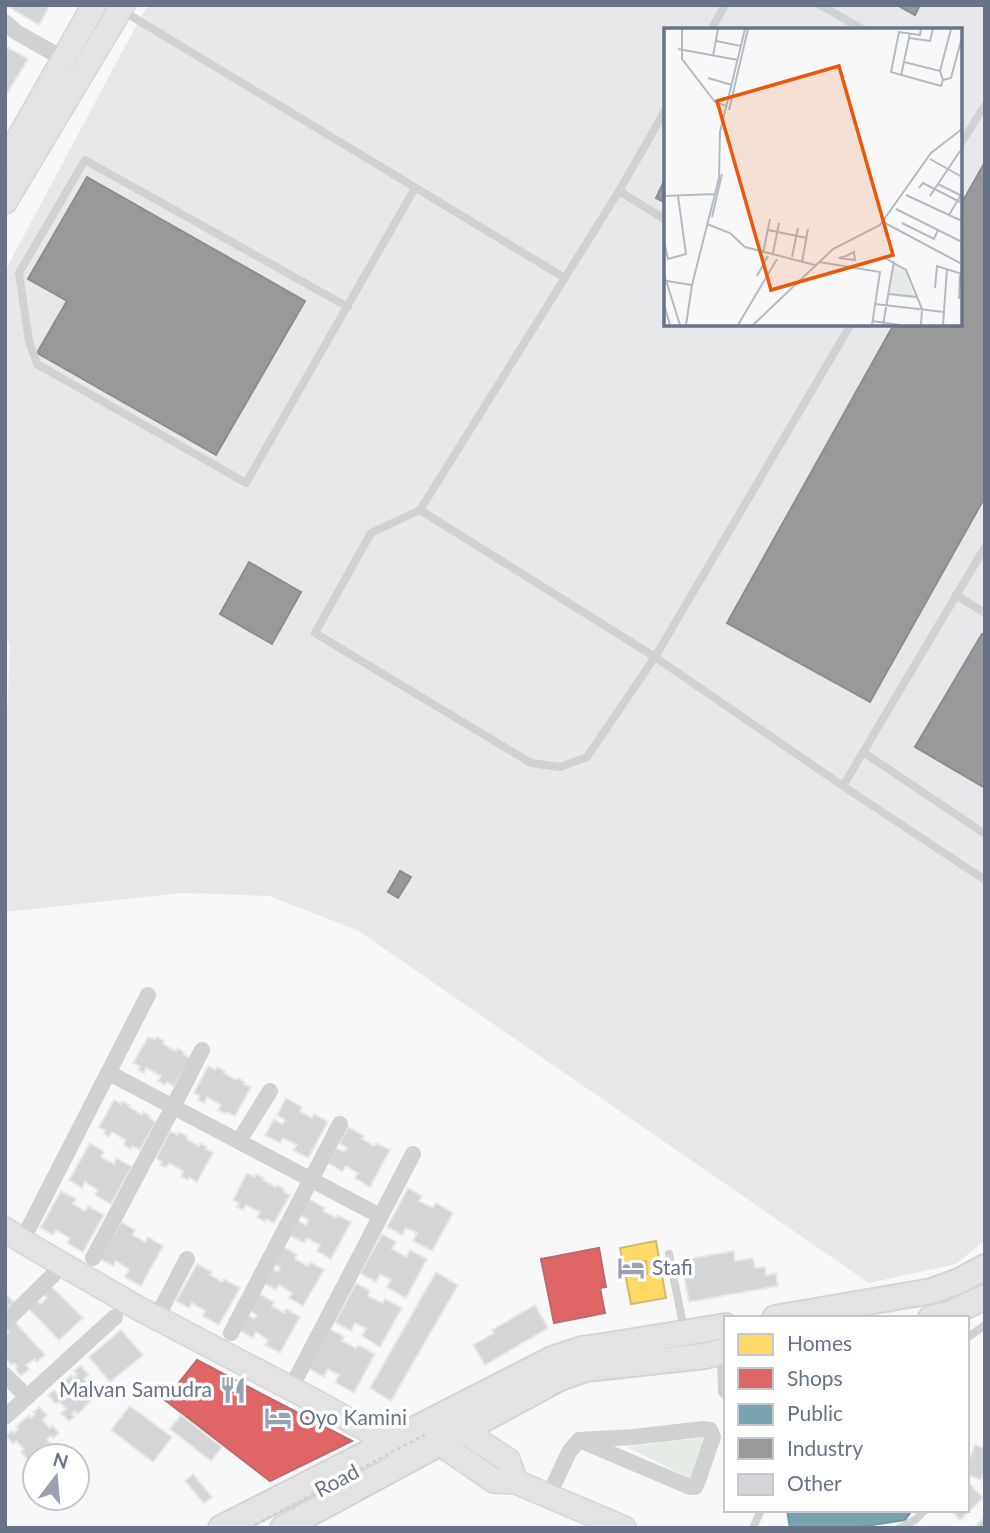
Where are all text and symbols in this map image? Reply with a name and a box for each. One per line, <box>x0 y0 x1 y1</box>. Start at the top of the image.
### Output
inset map <box>664 28 962 326</box>
hotel icon: Stafi <box>616 1253 646 1283</box>
place label: Stafi <box>652 1254 693 1279</box>
legend <box>724 1316 969 1512</box>
text: Homes <box>787 1330 852 1355</box>
text: Shops <box>787 1365 843 1390</box>
restaurant icon: Malvan Samudra <box>218 1375 248 1405</box>
place label: Malvan Samudra <box>59 1376 212 1401</box>
text: Public <box>787 1400 843 1425</box>
hotel icon: Oyo Kamini <box>263 1403 293 1433</box>
place label: Oyo Kamini <box>299 1404 407 1429</box>
text: Industry <box>787 1435 863 1460</box>
north arrow <box>21 1442 91 1512</box>
text: N <box>51 1447 71 1473</box>
street label: Road <box>310 1458 363 1502</box>
text: Other <box>787 1470 842 1495</box>

